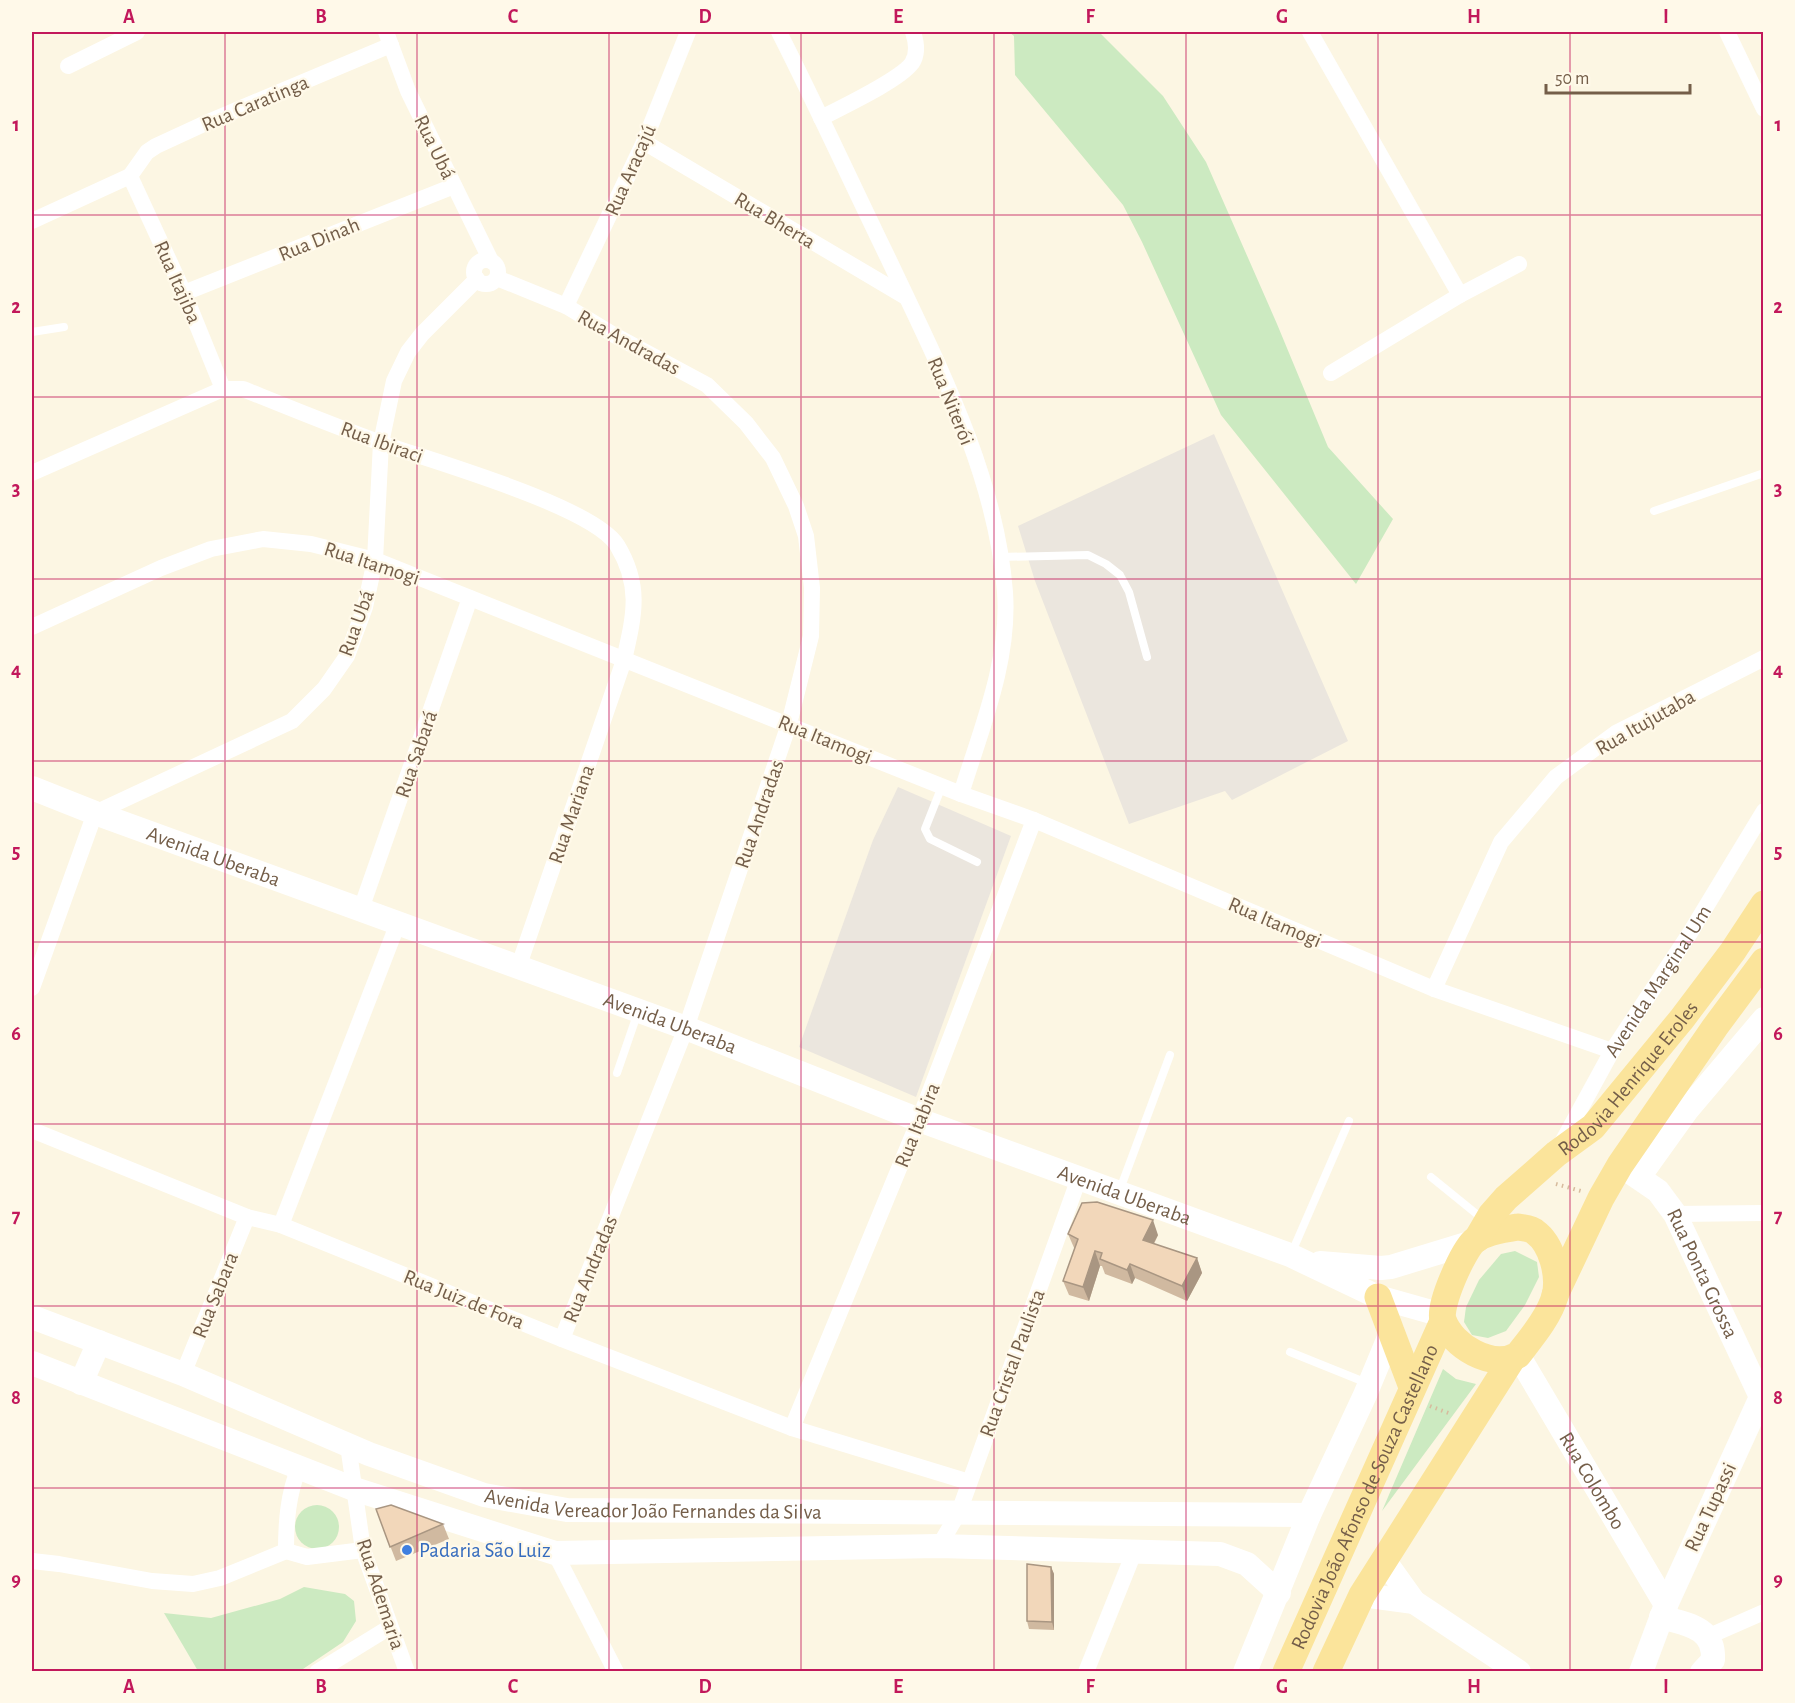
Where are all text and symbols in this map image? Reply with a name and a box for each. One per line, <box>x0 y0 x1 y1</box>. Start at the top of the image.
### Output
text: A <box>123 7 135 27</box>
text: B <box>315 7 327 27</box>
text: C <box>508 7 519 27</box>
text: D <box>698 7 712 27</box>
text: E <box>893 7 903 27</box>
text: F <box>1085 7 1095 27</box>
text: G <box>1276 7 1288 27</box>
text: H <box>1467 7 1481 27</box>
text: I <box>1663 7 1669 27</box>
scale bar <box>1546 57 1690 95</box>
text: 50 m <box>1555 70 1589 88</box>
street label: Rua Caratinga <box>199 71 312 135</box>
street label: Rua Ubá <box>410 112 459 183</box>
text: 1 <box>12 115 20 135</box>
text: 1 <box>1774 115 1782 135</box>
street label: Rua Aracajú <box>601 121 660 219</box>
street label: Rua Bherta <box>731 188 819 253</box>
street label: Rua Dinah <box>276 214 363 265</box>
street label: Rua Itajiba <box>150 238 205 327</box>
text: 2 <box>11 297 21 317</box>
text: 2 <box>1773 297 1783 317</box>
street label: Rua Andradas <box>574 306 683 379</box>
street label: Rua Niterói <box>923 354 978 448</box>
street label: Rua Ibiraci <box>338 418 426 467</box>
text: 3 <box>12 479 20 499</box>
text: 3 <box>1774 479 1782 499</box>
street label: Rua Itamogi <box>321 538 422 589</box>
street label: Rua Ubá <box>335 587 378 659</box>
text: 4 <box>11 660 21 680</box>
text: 4 <box>1773 660 1783 680</box>
street label: Rua Itujutaba <box>1592 685 1699 759</box>
street label: Rua Sabará <box>392 708 441 801</box>
street label: Rua Itamogi <box>775 711 875 768</box>
street label: Rua Andradas <box>731 757 788 871</box>
street label: Rua Mariana <box>545 762 598 866</box>
street label: Avenida Uberaba <box>144 823 283 891</box>
text: 5 <box>12 842 20 862</box>
text: 5 <box>1774 842 1782 862</box>
street label: Rua Itamogi <box>1225 893 1325 951</box>
street label: Avenida Marginal Um <box>1601 902 1715 1061</box>
street label: Avenida Uberaba <box>601 989 740 1058</box>
street label: Rodovia Henrique Eroles <box>1554 998 1702 1160</box>
text: 6 <box>11 1024 21 1044</box>
text: 6 <box>1773 1024 1783 1044</box>
street label: Rua Itabira <box>891 1080 944 1170</box>
street label: Avenida Uberaba <box>1055 1161 1194 1229</box>
street label: Rua Ponta Grossa <box>1663 1205 1742 1342</box>
text: 7 <box>12 1206 21 1226</box>
text: 7 <box>1774 1206 1783 1226</box>
street label: Rua Andradas <box>559 1213 621 1326</box>
street label: Rua Sabara <box>189 1249 242 1341</box>
street label: Rua Juiz de Fora <box>400 1266 527 1333</box>
street label: Rua Cristal Paulista <box>976 1286 1049 1440</box>
street label: Rodovia João Afonso de Souza Castellano <box>1288 1341 1442 1653</box>
text: 8 <box>11 1388 21 1408</box>
text: 8 <box>1773 1388 1783 1408</box>
street label: Rua Colombo <box>1555 1429 1629 1533</box>
street label: Rua Tupassi <box>1681 1459 1740 1555</box>
street label: Avenida Vereador João Fernandes da Silva <box>483 1485 822 1523</box>
street label: Rua Ademaria <box>353 1536 408 1653</box>
place label: Padaria São Luiz <box>419 1540 551 1561</box>
marker: Padaria São Luiz <box>400 1543 414 1557</box>
text: 9 <box>11 1570 21 1590</box>
text: 9 <box>1773 1570 1783 1590</box>
text: A <box>123 1677 135 1697</box>
text: B <box>315 1677 327 1697</box>
text: C <box>508 1677 519 1697</box>
text: D <box>698 1677 712 1697</box>
text: E <box>893 1677 903 1697</box>
text: F <box>1085 1677 1095 1697</box>
text: G <box>1276 1677 1288 1697</box>
text: H <box>1467 1677 1481 1697</box>
text: I <box>1663 1677 1669 1697</box>

